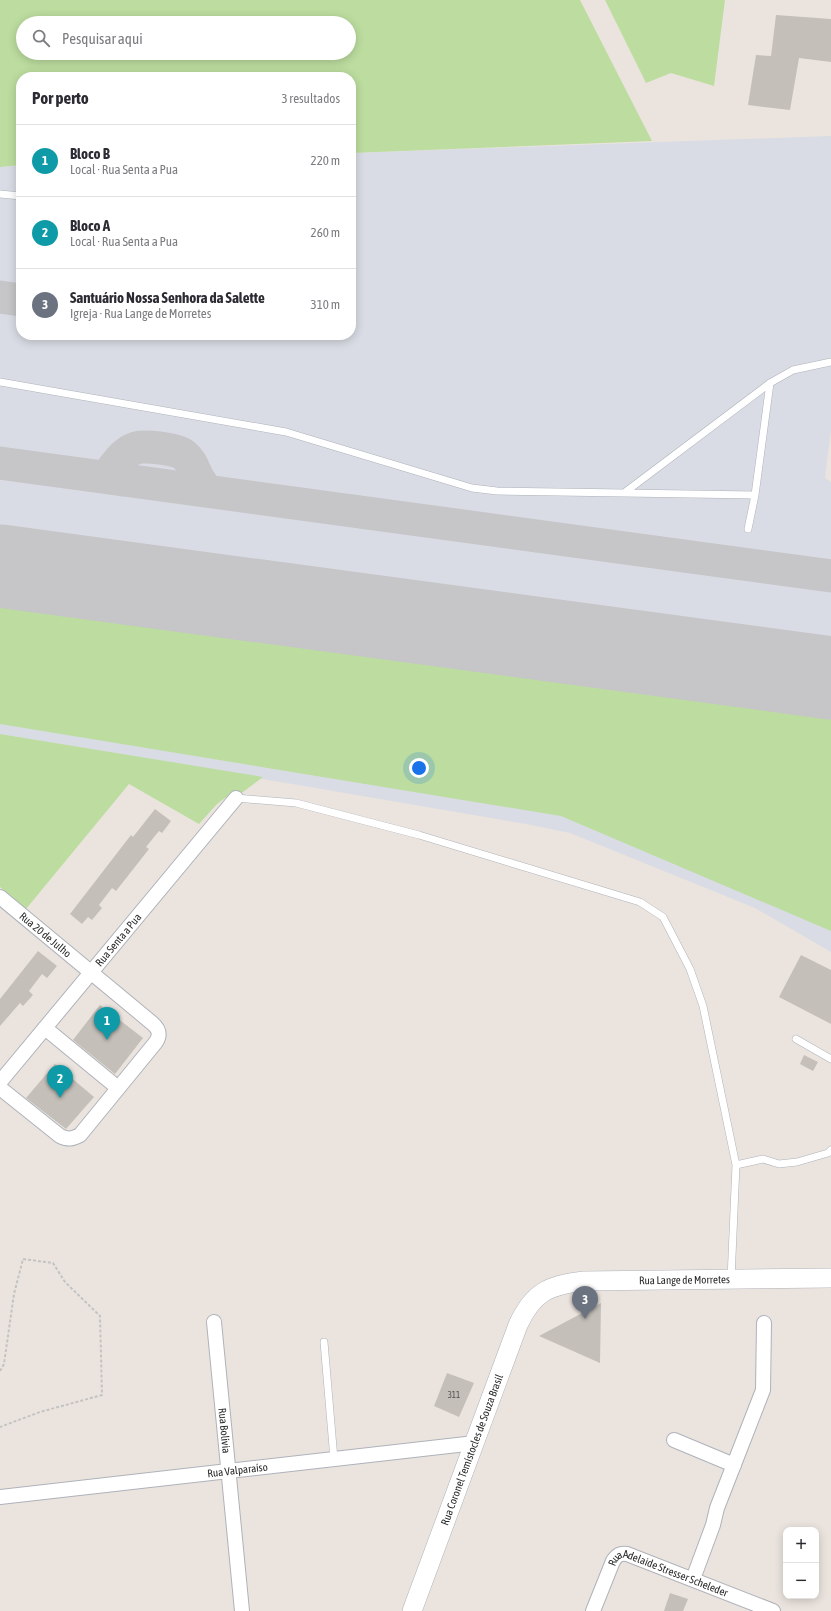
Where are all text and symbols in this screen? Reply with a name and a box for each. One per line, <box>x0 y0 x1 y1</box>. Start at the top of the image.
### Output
search box <box>16 16 356 60</box>
icon: search <box>30 27 52 49</box>
text: Pesquisar aqui <box>62 30 143 47</box>
text: Por perto <box>32 88 89 108</box>
text: 3 resultados <box>281 91 340 106</box>
text: Bloco B <box>70 145 110 162</box>
text: 1 <box>42 153 48 168</box>
text: 220 m <box>311 153 340 168</box>
text: Local · Rua Senta a Pua <box>70 162 178 177</box>
text: Bloco A <box>70 217 110 234</box>
text: 2 <box>42 225 48 240</box>
text: 260 m <box>311 225 340 240</box>
text: Local · Rua Senta a Pua <box>70 234 178 249</box>
text: Santuário Nossa Senhora da Salette <box>70 289 265 306</box>
text: 3 <box>42 297 48 312</box>
text: 310 m <box>311 297 340 312</box>
text: Igreja · Rua Lange de Morretes <box>70 306 211 321</box>
your location <box>409 758 429 778</box>
street label: Rua 20 de Julho <box>17 910 74 959</box>
street label: Rua Senta a Pua <box>93 911 144 968</box>
pin: 1 <box>94 1007 120 1040</box>
pin: 2 <box>47 1065 73 1098</box>
street label: Rua Lange de Morretes <box>639 1273 730 1286</box>
pin: 3 <box>572 1286 598 1319</box>
street label: Rua Coronel Temístocles de Souza Brasil <box>438 1373 505 1527</box>
house number: 311 <box>448 1390 460 1400</box>
street label: Rua Bolívia <box>216 1407 233 1454</box>
street label: Rua Valparaíso <box>207 1461 268 1479</box>
map controls <box>783 1527 819 1599</box>
button: + <box>783 1527 819 1563</box>
street label: Rua Adelaide Stresser Scheleder <box>606 1548 730 1599</box>
button: − <box>783 1563 819 1599</box>

